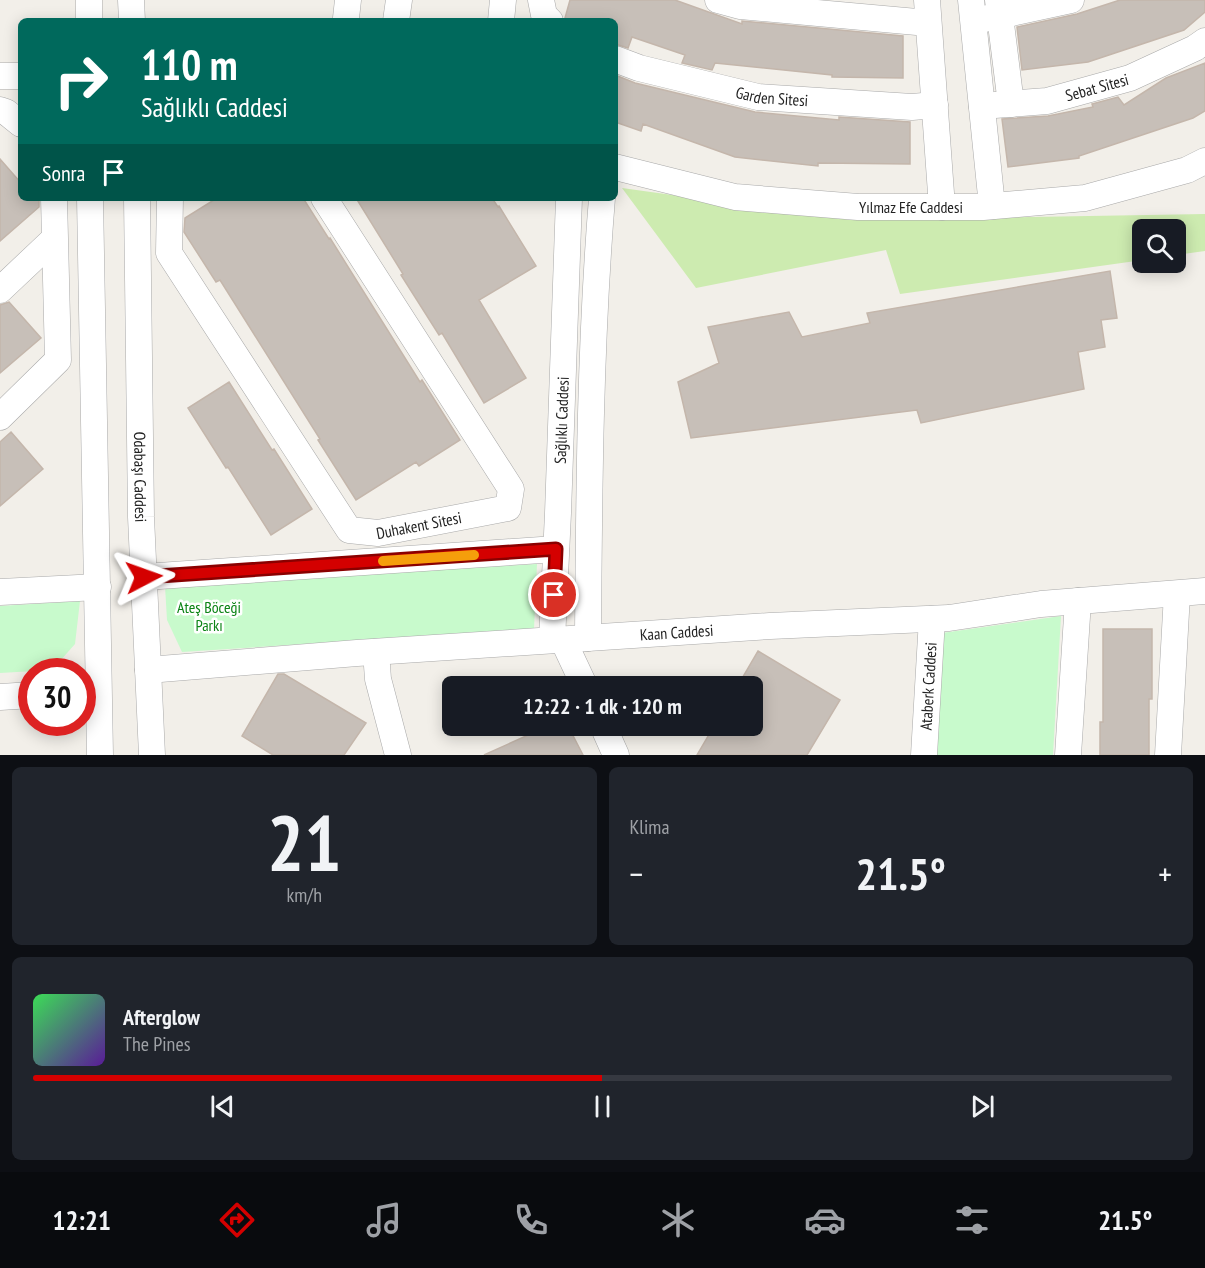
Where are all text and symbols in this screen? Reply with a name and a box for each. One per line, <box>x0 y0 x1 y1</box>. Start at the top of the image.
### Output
text: 110 m <box>141 37 238 92</box>
icon: right <box>42 42 120 120</box>
street label: Sebat Sitesi <box>1063 69 1131 105</box>
street label: Garden Sitesi <box>734 82 809 110</box>
text: Sağlıklı Caddesi <box>141 90 288 124</box>
icon: arrive <box>97 156 130 189</box>
text: Sonra <box>42 159 85 187</box>
street label: Yılmaz Efe Caddesi <box>859 197 963 217</box>
map controls <box>1132 219 1186 273</box>
button: search <box>1132 219 1186 273</box>
street label: Sağlıklı Caddesi <box>550 376 573 464</box>
street label: Odabaşı Caddesi <box>130 431 151 523</box>
street label: Duhakent Sitesi <box>374 507 463 543</box>
position arrow <box>112 545 176 609</box>
pin <box>528 569 579 620</box>
icon: arrive <box>537 578 570 611</box>
park label: Ateş Böceği Parkı <box>177 597 241 635</box>
street label: Kaan Caddesi <box>639 620 714 644</box>
street label: Ataberk Caddesi <box>915 641 941 731</box>
speed limit sign: 30 <box>18 658 96 736</box>
text: 12:22 · 1 dk · 120 m <box>523 692 682 720</box>
text: 21 <box>267 792 342 893</box>
text: Klima <box>630 814 669 840</box>
text: 21.5° <box>856 844 946 902</box>
text: − <box>630 852 643 895</box>
text: + <box>1158 852 1172 895</box>
text: km/h <box>287 882 322 908</box>
text: Afterglow <box>123 1003 200 1031</box>
text: The Pines <box>123 1031 190 1057</box>
icon: previous <box>206 1090 239 1123</box>
icon: pause <box>586 1090 619 1123</box>
icon: next <box>966 1090 999 1123</box>
icon: directions <box>216 1199 258 1241</box>
icon: music <box>363 1199 405 1241</box>
icon: phone <box>510 1199 552 1241</box>
icon: climate <box>657 1199 699 1241</box>
icon: car <box>804 1199 846 1241</box>
icon: filters <box>951 1199 993 1241</box>
text: 12:21 <box>53 1203 111 1237</box>
text: 21.5° <box>1098 1203 1152 1237</box>

